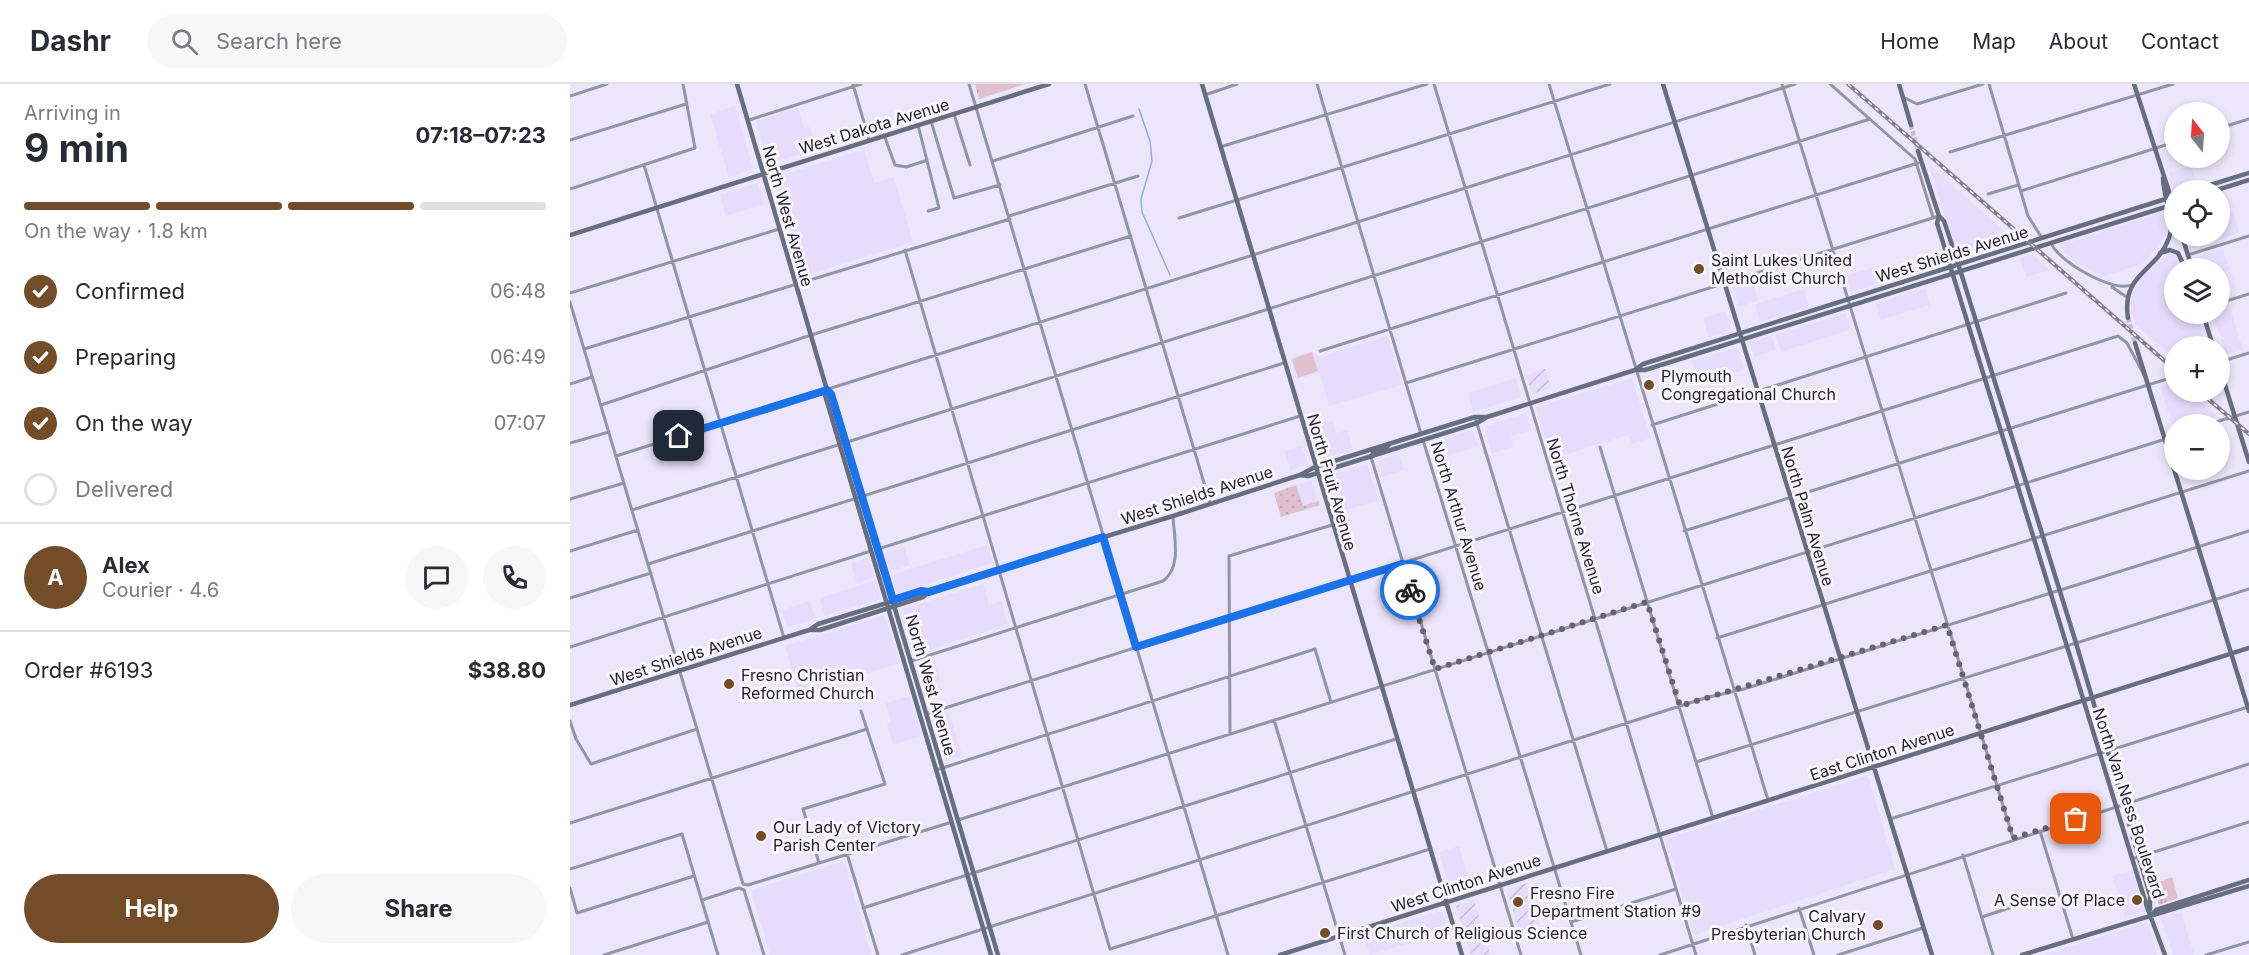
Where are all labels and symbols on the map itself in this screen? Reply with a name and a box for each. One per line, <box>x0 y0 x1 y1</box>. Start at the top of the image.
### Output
street label: West Dakota Avenue <box>796 94 952 158</box>
north arrow <box>2164 102 2230 168</box>
street label: North West Avenue <box>758 143 818 289</box>
street label: West Shields Avenue <box>1873 221 2031 287</box>
place label: Saint Lukes United Methodist Church <box>1711 250 1852 288</box>
marker: Saint Lukes United Methodist Church <box>1692 262 1706 276</box>
place label: Plymouth Congregational Church <box>1661 366 1836 404</box>
marker: Plymouth Congregational Church <box>1642 378 1656 392</box>
pin <box>653 410 704 461</box>
street label: North Fruit Avenue <box>1303 411 1361 553</box>
street label: North Thorne Avenue <box>1543 435 1609 597</box>
street label: North Arthur Avenue <box>1427 439 1491 593</box>
street label: North Palm Avenue <box>1777 444 1839 588</box>
street label: West Shields Avenue <box>1119 461 1275 529</box>
courier <box>1380 560 1440 620</box>
street label: North West Avenue <box>901 612 961 758</box>
street label: West Shields Avenue <box>608 622 764 690</box>
place label: Fresno Christian Reformed Church <box>741 665 874 703</box>
marker: Fresno Christian Reformed Church <box>722 677 736 691</box>
street label: North Van Ness Boulevard <box>2089 705 2169 901</box>
street label: East Clinton Avenue <box>1807 719 1957 785</box>
pin <box>2050 793 2101 844</box>
place label: Our Lady of Victory Parish Center <box>773 817 921 855</box>
marker: Our Lady of Victory Parish Center <box>754 829 768 843</box>
street label: West Clinton Avenue <box>1389 849 1543 917</box>
place label: Fresno Fire Department Station #9 <box>1530 883 1701 921</box>
place label: A Sense Of Place <box>1994 890 2125 910</box>
marker: A Sense Of Place <box>2130 893 2144 907</box>
marker: Fresno Fire Department Station #9 <box>1511 895 1525 909</box>
place label: Calvary Presbyterian Church <box>1711 906 1866 944</box>
marker: Calvary Presbyterian Church <box>1871 918 1885 932</box>
place label: First Church of Religious Science <box>1337 923 1587 943</box>
marker: First Church of Religious Science <box>1318 926 1332 940</box>

